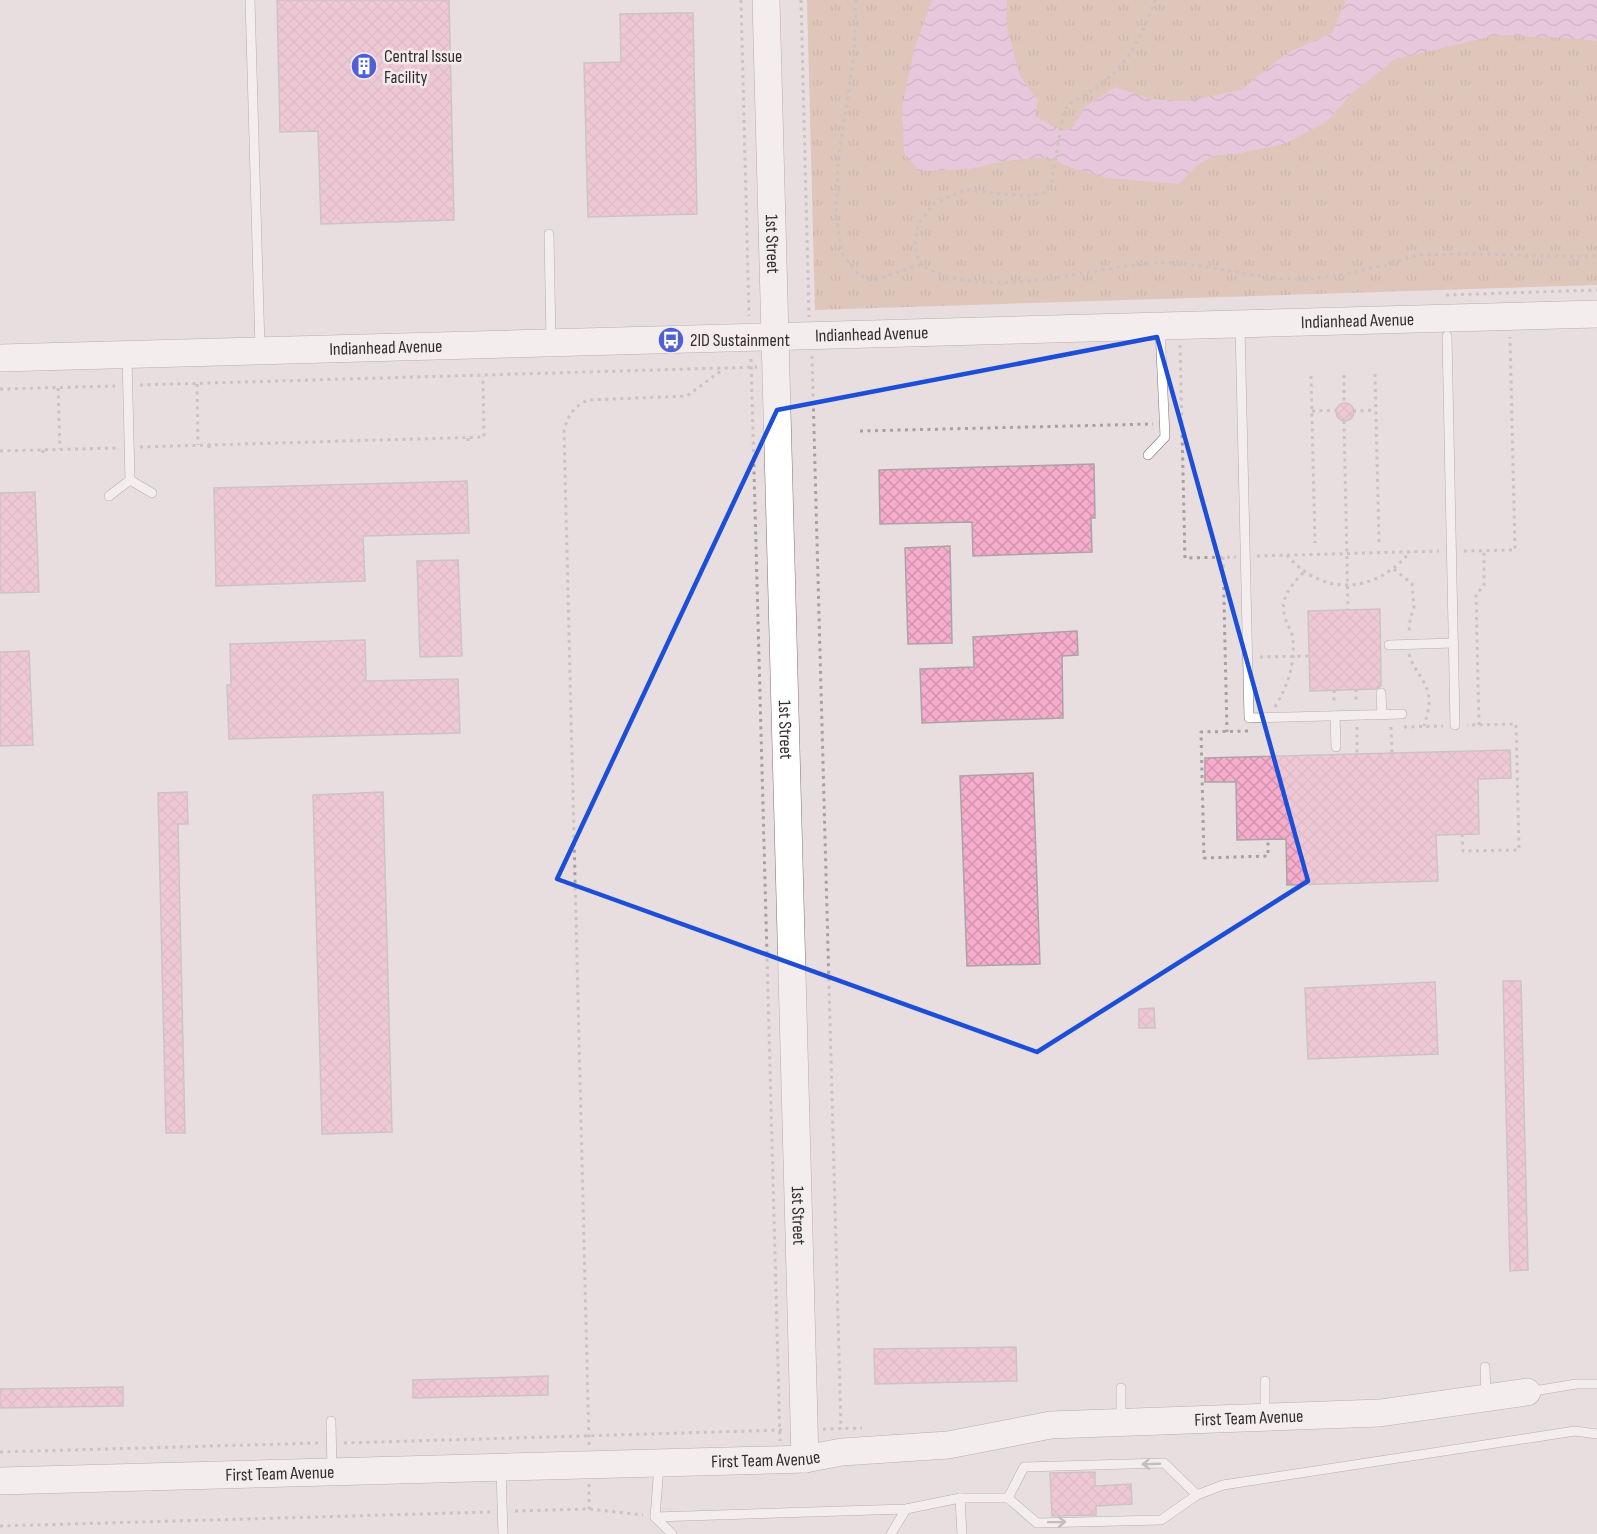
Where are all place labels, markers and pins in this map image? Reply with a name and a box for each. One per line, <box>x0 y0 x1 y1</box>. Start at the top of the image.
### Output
place label: Central Issue Facility <box>384 46 462 88</box>
building icon: Central Issue Facility <box>349 51 379 81</box>
bus stop icon: 2ID Sustainment <box>656 325 686 355</box>
place label: 2ID Sustainment <box>690 330 790 351</box>

